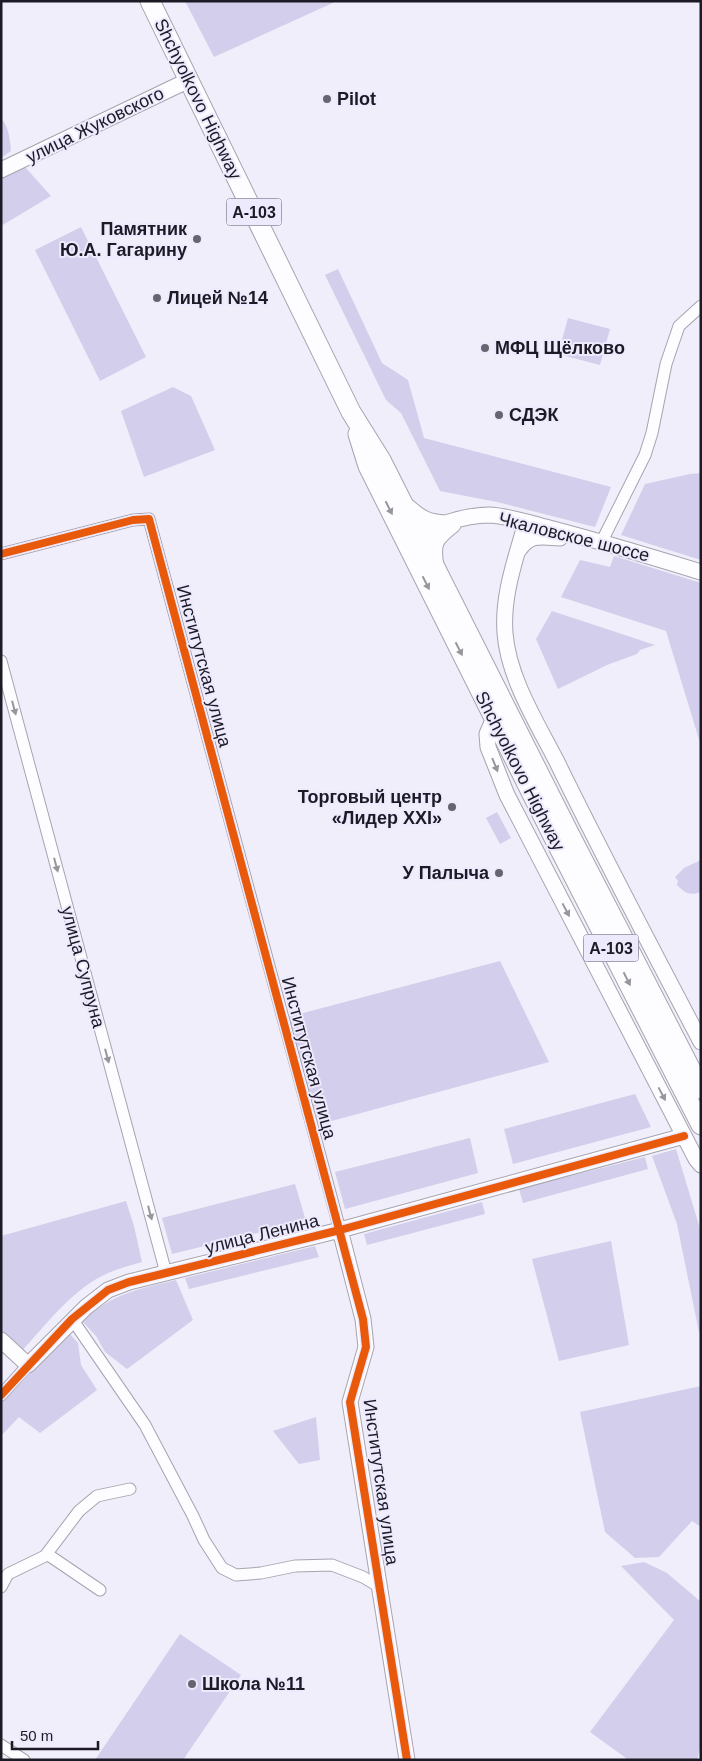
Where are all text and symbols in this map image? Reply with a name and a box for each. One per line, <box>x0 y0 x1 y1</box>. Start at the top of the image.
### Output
street label: Shchyolkovo Highway <box>150 15 246 183</box>
street label: улица Жуковского <box>23 83 167 167</box>
place label: Pilot <box>337 89 376 109</box>
marker: Pilot <box>321 93 333 105</box>
road number: А-103 <box>226 198 282 226</box>
place label: Памятник Ю.А. Гагарину <box>60 219 188 260</box>
marker: Памятник Ю.А. Гагарину <box>191 233 203 245</box>
place label: Лицей №14 <box>167 288 268 308</box>
marker: Лицей №14 <box>151 292 163 304</box>
place label: МФЦ Щёлково <box>495 338 625 358</box>
marker: МФЦ Щёлково <box>479 342 491 354</box>
place label: СДЭК <box>509 405 559 425</box>
marker: СДЭК <box>493 409 505 421</box>
one-way arrow <box>385 501 393 515</box>
street label: Чкаловское шоссе <box>496 509 652 565</box>
one-way arrow <box>422 576 430 590</box>
street label: Институтская улица <box>173 583 236 750</box>
one-way arrow <box>455 642 463 656</box>
street label: Shchyolkovo Highway <box>471 688 569 854</box>
one-way arrow <box>10 700 18 716</box>
one-way arrow <box>492 757 500 772</box>
place label: Торговый центр «Лидер XXI» <box>298 787 442 828</box>
marker: Торговый центр «Лидер XXI» <box>446 801 458 813</box>
one-way arrow <box>52 857 60 872</box>
place label: У Палыча <box>403 863 490 883</box>
marker: У Палыча <box>493 867 505 879</box>
street label: улица Супруна <box>57 904 109 1031</box>
one-way arrow <box>562 904 571 917</box>
road number: А-103 <box>584 934 638 961</box>
one-way arrow <box>623 972 631 986</box>
street label: Институтская улица <box>278 975 341 1142</box>
one-way arrow <box>104 1048 112 1063</box>
one-way arrow <box>658 1087 666 1101</box>
one-way arrow <box>146 1205 154 1220</box>
street label: улица Ленина <box>203 1210 322 1258</box>
street label: Институтская улица <box>359 1398 403 1567</box>
place label: Школа №11 <box>202 1674 305 1694</box>
marker: Школа №11 <box>186 1678 198 1690</box>
scale bar <box>12 1718 99 1750</box>
text: 50 m <box>20 1727 53 1744</box>

